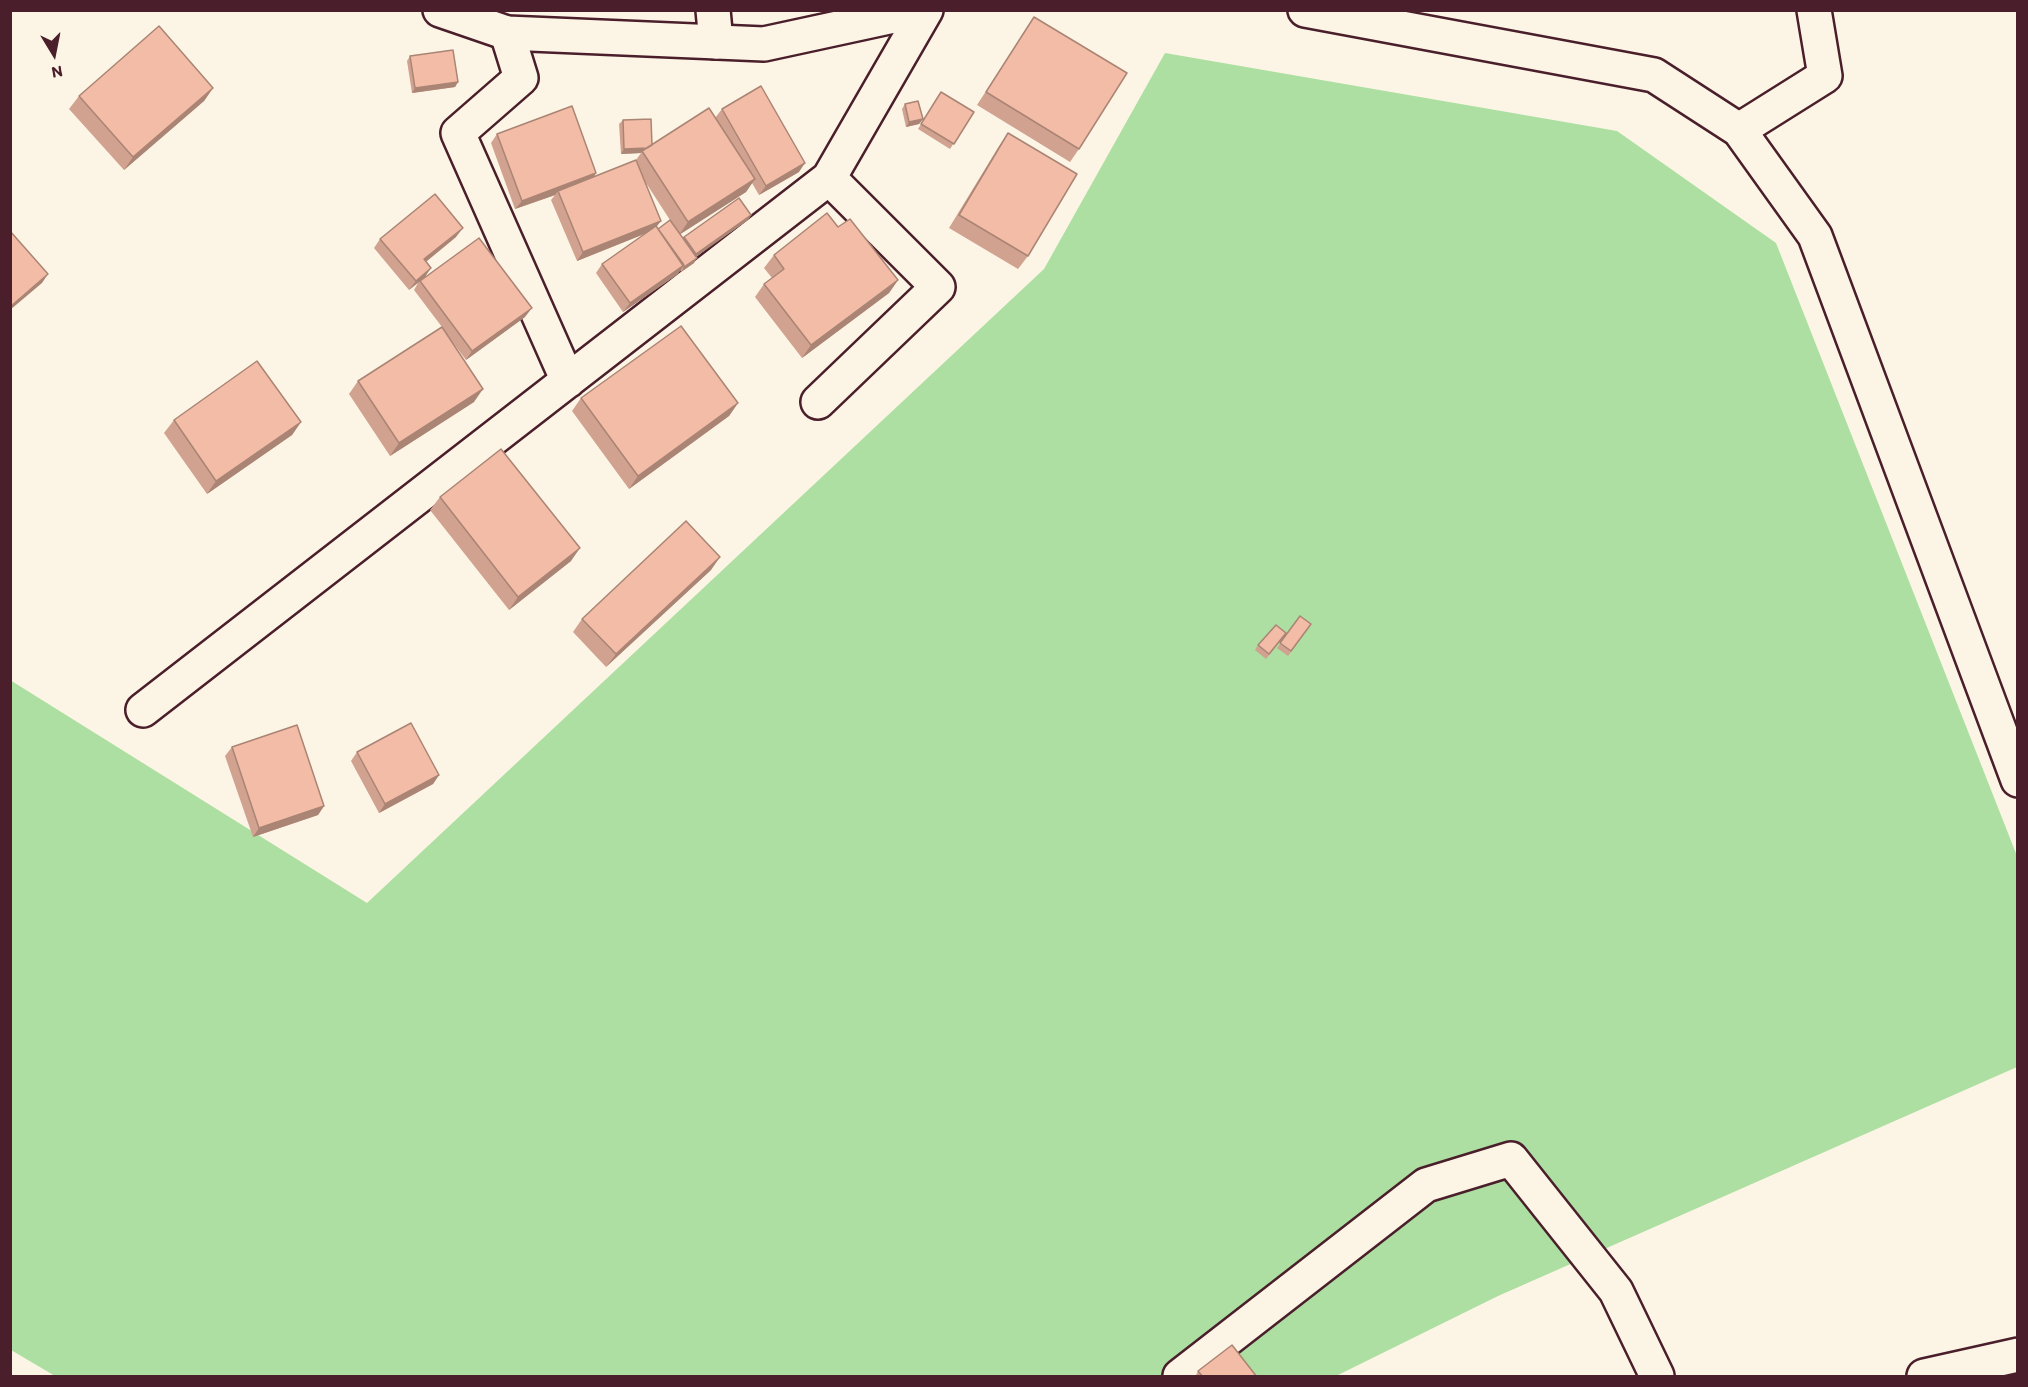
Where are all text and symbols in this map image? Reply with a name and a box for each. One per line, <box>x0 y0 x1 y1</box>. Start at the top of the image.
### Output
north arrow <box>24 24 84 84</box>
text: N <box>50 62 64 83</box>

